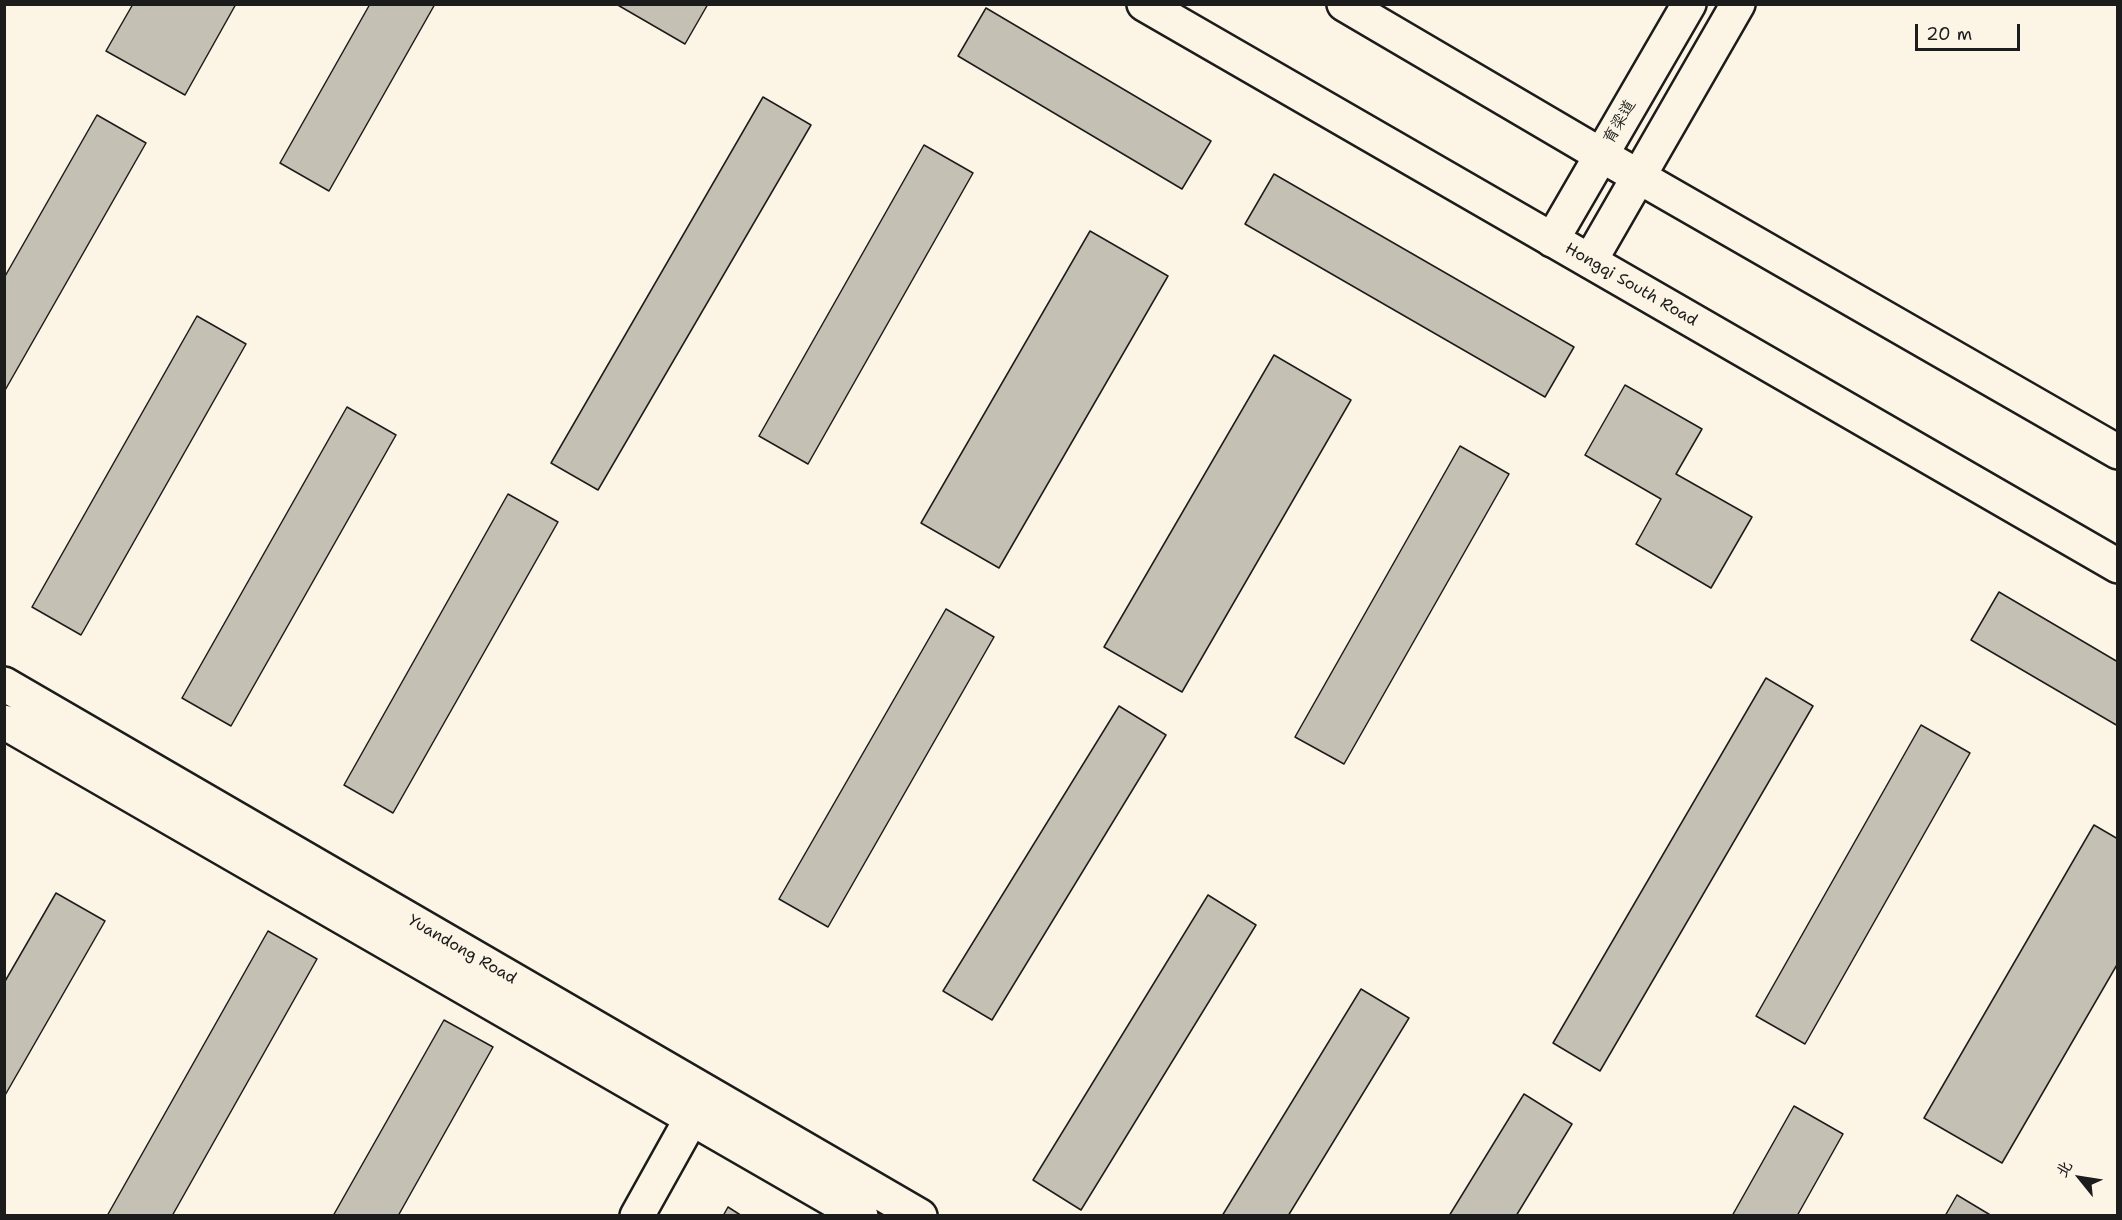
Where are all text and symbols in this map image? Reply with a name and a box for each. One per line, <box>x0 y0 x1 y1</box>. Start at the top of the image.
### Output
scale bar <box>1918 12 2023 50</box>
text: 20 m <box>1926 22 1972 46</box>
street label: 育梁道 <box>1600 96 1640 148</box>
street label: Hongqi South Road <box>1561 239 1701 331</box>
street label: Yuandong Road <box>404 911 520 989</box>
north arrow <box>2050 1148 2110 1208</box>
text: 北 <box>2051 1157 2077 1181</box>

